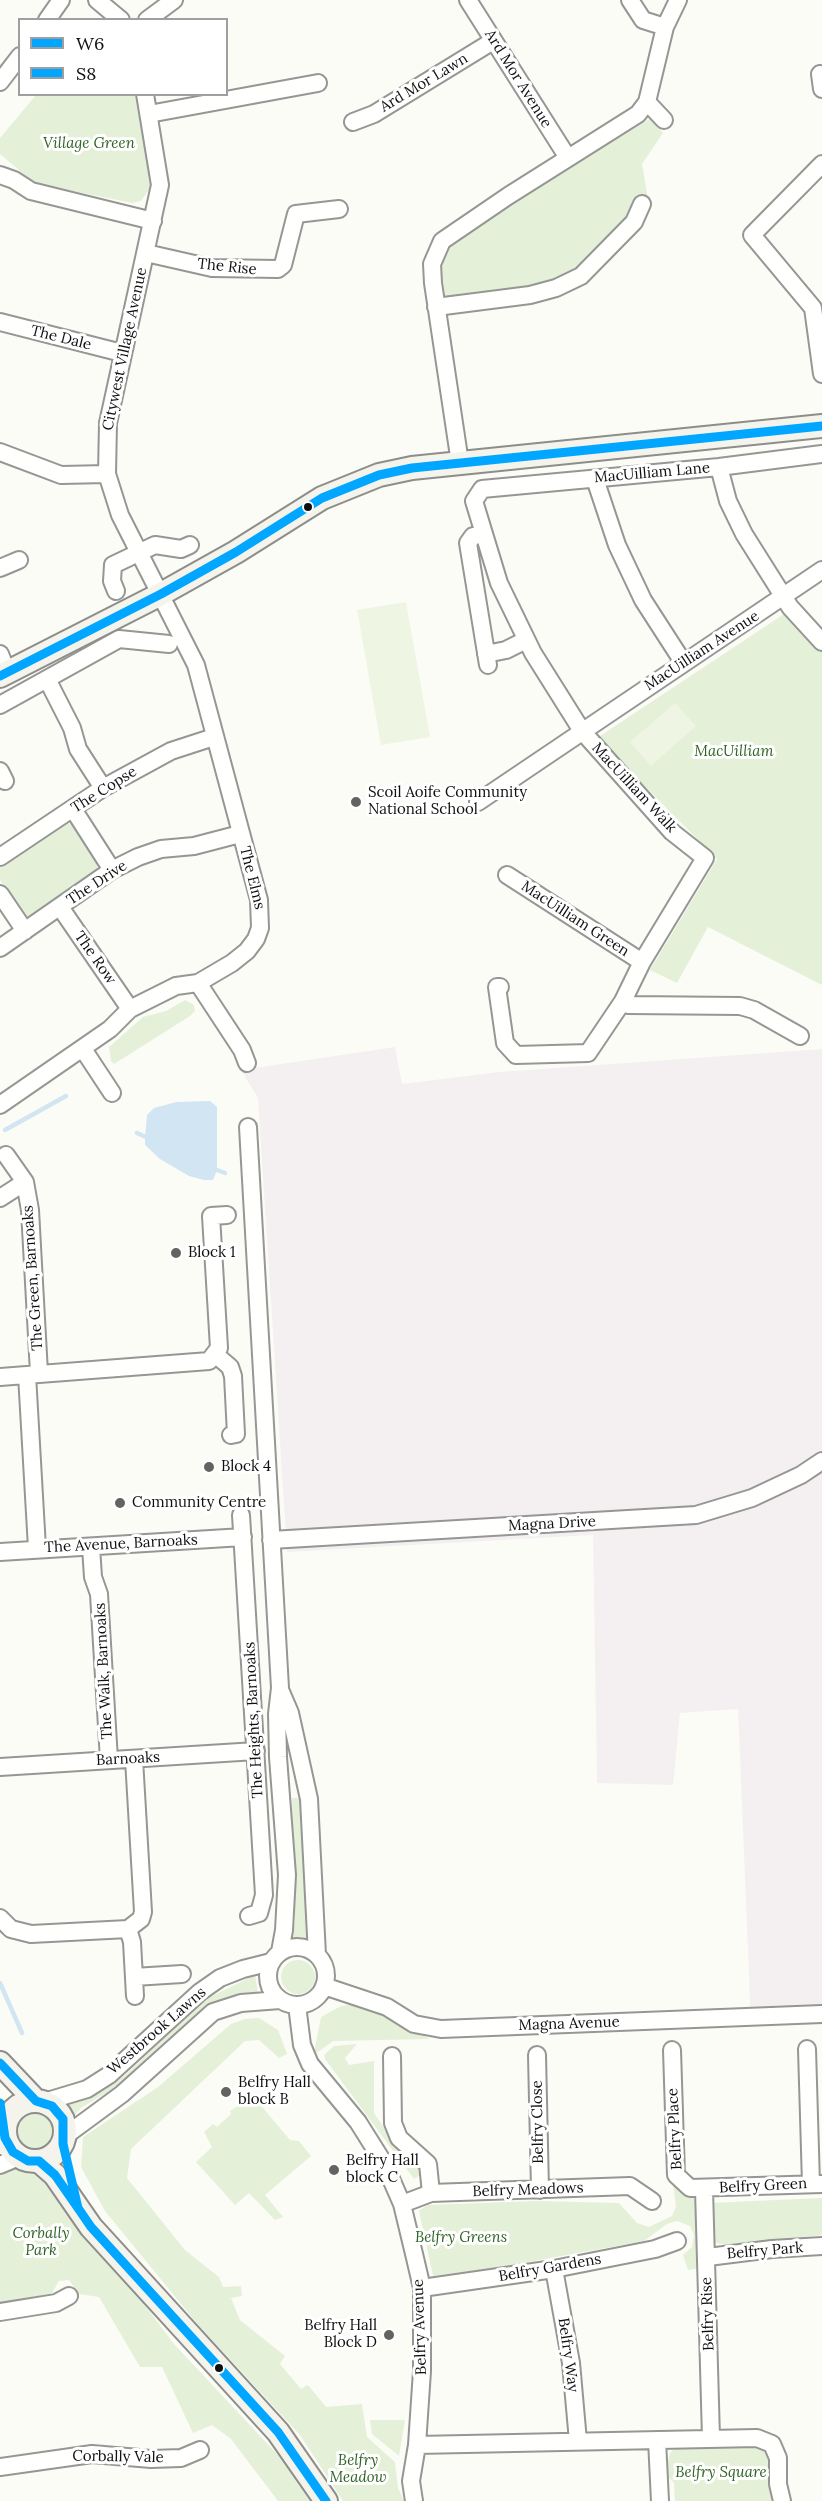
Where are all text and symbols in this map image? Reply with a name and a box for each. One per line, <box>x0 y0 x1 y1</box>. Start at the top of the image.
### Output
legend <box>18 18 228 96</box>
street label: Ard Mor Avenue <box>481 27 555 131</box>
text: W6 <box>76 32 104 55</box>
street label: Ard Mor Lawn <box>377 50 471 116</box>
text: S8 <box>76 62 96 85</box>
park label: Village Green <box>43 135 135 153</box>
street label: The Rise <box>197 255 257 279</box>
street label: Citywest Village Avenue <box>99 266 151 432</box>
street label: The Dale <box>29 322 93 354</box>
street label: MacUilliam Lane <box>593 459 711 487</box>
unlabelled marker <box>302 501 314 513</box>
street label: MacUilliam Avenue <box>641 607 763 695</box>
street label: MacUilliam Walk <box>588 739 680 837</box>
park label: MacUilliam <box>694 743 774 761</box>
street label: The Copse <box>68 763 140 817</box>
place label: Scoil Aoife Community National School <box>368 784 527 819</box>
marker: Scoil Aoife Community National School <box>349 795 363 809</box>
street label: The Elms <box>235 845 269 911</box>
street label: The Drive <box>64 857 130 909</box>
street label: MacUilliam Green <box>518 877 632 961</box>
street label: The Row <box>70 928 120 988</box>
street label: The Green, Barnoaks <box>19 1205 47 1351</box>
place label: Block 1 <box>188 1244 235 1262</box>
marker: Block 1 <box>169 1246 183 1260</box>
place label: Block 4 <box>221 1458 271 1476</box>
marker: Block 4 <box>202 1460 216 1474</box>
place label: Community Centre <box>132 1494 266 1512</box>
marker: Community Centre <box>113 1496 127 1510</box>
street label: Magna Drive <box>508 1513 596 1535</box>
street label: The Avenue, Barnoaks <box>44 1531 198 1557</box>
street label: The Walk, Barnoaks <box>91 1602 117 1740</box>
street label: The Heights, Barnoaks <box>241 1641 267 1799</box>
street label: Barnoaks <box>95 1748 161 1770</box>
street label: Westbrook Lawns <box>104 1983 210 2079</box>
street label: Magna Avenue <box>518 2013 620 2035</box>
place label: Belfry Hall block B <box>238 2074 311 2109</box>
street label: Belfry Close <box>528 2080 548 2164</box>
marker: Belfry Hall block B <box>219 2085 233 2099</box>
street label: Belfry Place <box>664 2088 686 2170</box>
place label: Belfry Hall block C <box>346 2152 419 2187</box>
marker: Belfry Hall block C <box>327 2163 341 2177</box>
street label: Belfry Green <box>718 2175 808 2197</box>
street label: Belfry Meadows <box>472 2179 584 2201</box>
park label: Corbally Park <box>12 2225 70 2260</box>
park label: Belfry Greens <box>415 2229 507 2247</box>
street label: Belfry Park <box>726 2239 804 2263</box>
street label: Belfry Gardens <box>497 2250 603 2286</box>
street label: Belfry Rise <box>698 2277 718 2351</box>
street label: Belfry Avenue <box>409 2279 431 2375</box>
place label: Belfry Hall Block D <box>304 2317 377 2352</box>
street label: Belfry Way <box>554 2317 582 2393</box>
marker: Belfry Hall Block D <box>382 2328 396 2342</box>
unlabelled marker <box>213 2362 225 2374</box>
street label: Corbally Vale <box>72 2447 164 2467</box>
park label: Belfry Meadow <box>329 2452 387 2487</box>
park label: Belfry Square <box>675 2464 767 2482</box>

